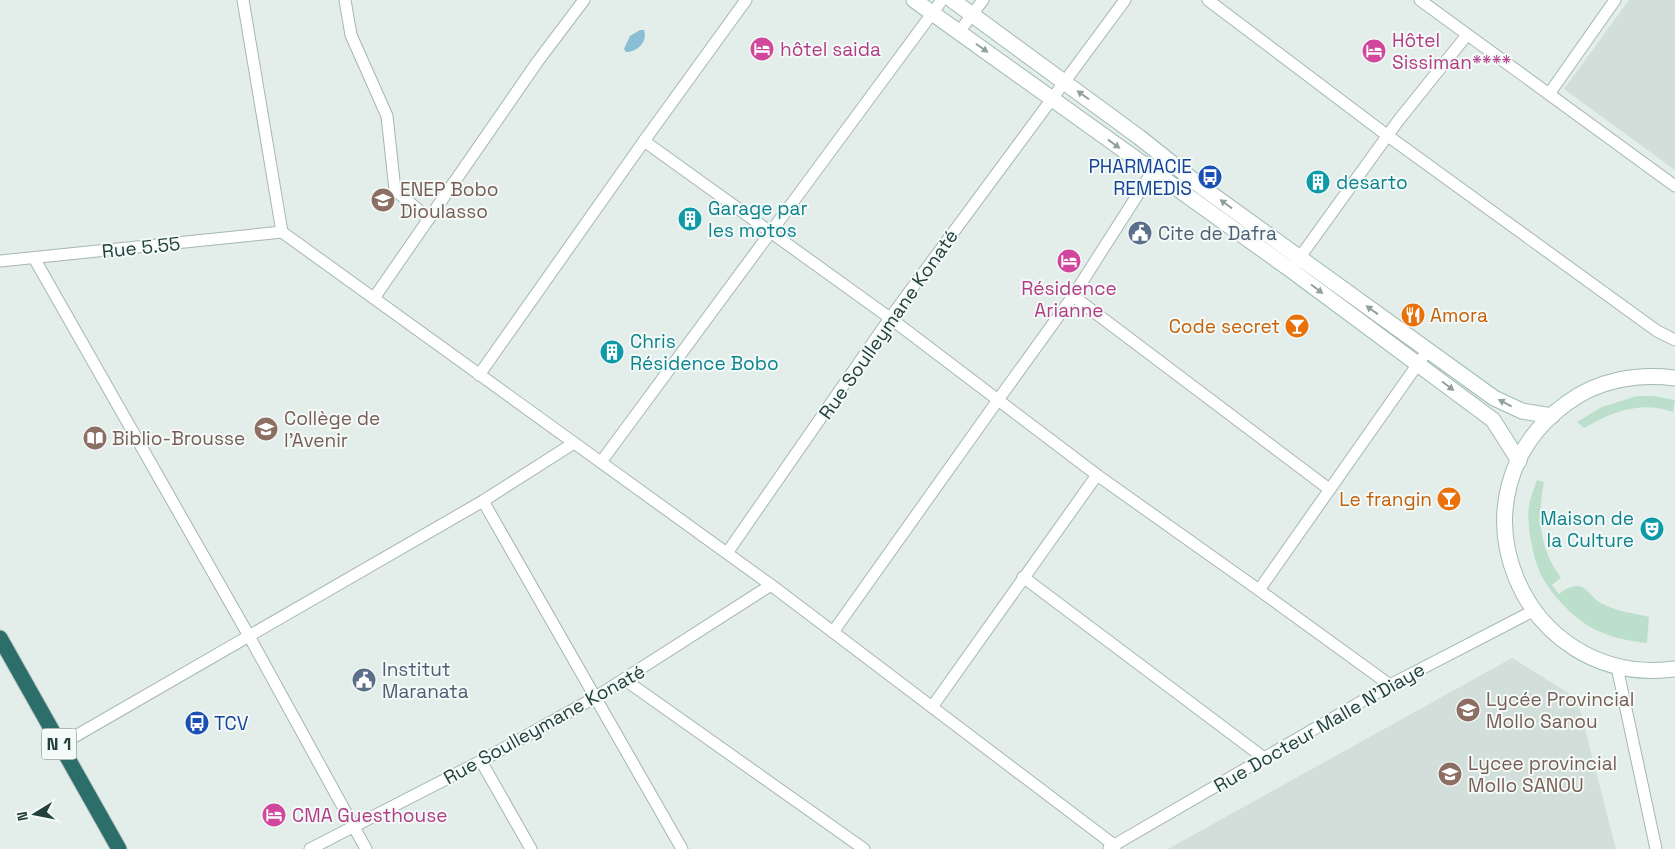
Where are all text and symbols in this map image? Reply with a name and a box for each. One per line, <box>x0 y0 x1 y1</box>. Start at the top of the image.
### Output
place label: Hôtel Sissiman**** <box>1392 28 1511 75</box>
hotel icon: hôtel saida <box>749 36 775 62</box>
place label: hôtel saida <box>780 37 881 62</box>
hotel icon: Hôtel Sissiman**** <box>1361 38 1387 64</box>
one-way arrow <box>975 43 989 53</box>
one-way arrow <box>1077 90 1090 101</box>
one-way arrow <box>1107 138 1120 149</box>
place label: PHARMACIE REMEDIS <box>1088 154 1192 201</box>
bus stop icon: PHARMACIE REMEDIS <box>1197 164 1223 190</box>
building icon: desarto <box>1305 169 1331 195</box>
place label: desarto <box>1336 170 1408 195</box>
place label: ENEP Bobo Dioulasso <box>400 177 499 224</box>
school or university icon: ENEP Bobo Dioulasso <box>370 187 396 213</box>
place label: Garage par les motos <box>708 196 808 243</box>
one-way arrow <box>1220 199 1233 210</box>
building icon: Garage par les motos <box>677 206 703 232</box>
public building icon: Cite de Dafra <box>1127 220 1153 246</box>
place label: Cite de Dafra <box>1158 221 1277 246</box>
street label: Rue Soulleymane Konaté <box>813 224 964 424</box>
street label: Rue 5.55 <box>101 231 181 264</box>
hotel icon: Résidence Arianne <box>1056 248 1082 274</box>
place label: Résidence Arianne <box>1021 276 1117 323</box>
one-way arrow <box>1310 284 1324 294</box>
restaurant icon: Amora <box>1400 302 1426 328</box>
place label: Amora <box>1430 303 1488 328</box>
one-way arrow <box>1366 305 1379 316</box>
bar icon: Code secret <box>1284 313 1310 339</box>
place label: Code secret <box>1169 314 1280 339</box>
place label: Chris Résidence Bobo <box>630 329 779 376</box>
building icon: Chris Résidence Bobo <box>599 339 625 365</box>
one-way arrow <box>1441 381 1455 391</box>
one-way arrow <box>1498 399 1512 407</box>
place label: Collège de l'Avenir <box>284 406 380 453</box>
school or university icon: Collège de l'Avenir <box>253 416 279 442</box>
library icon: Biblio-Brousse <box>82 425 108 451</box>
place label: Biblio-Brousse <box>112 426 245 451</box>
bar icon: Le frangin <box>1436 486 1462 512</box>
place label: Le frangin <box>1339 487 1432 512</box>
place label: Maison de la Culture <box>1540 506 1634 553</box>
theatre icon: Maison de la Culture <box>1639 516 1665 542</box>
place label: Institut Maranata <box>382 657 469 704</box>
street label: Rue Docteur Malle N'Diaye <box>1209 657 1429 798</box>
street label: Rue Soulleymane Konaté <box>439 659 649 790</box>
public building icon: Institut Maranata <box>351 667 377 693</box>
place label: Lycée Provincial Mollo Sanou <box>1486 687 1634 734</box>
school or university icon: Lycée Provincial Mollo Sanou <box>1455 697 1481 723</box>
bus stop icon: TCV <box>184 710 210 736</box>
place label: TCV <box>214 711 249 736</box>
road number: N 1 <box>42 729 76 760</box>
place label: Lycee provincial Mollo SANOU <box>1468 751 1617 798</box>
school or university icon: Lycee provincial Mollo SANOU <box>1437 761 1463 787</box>
north arrow <box>10 789 60 839</box>
hotel icon: CMA Guesthouse <box>261 802 287 828</box>
place label: CMA Guesthouse <box>292 803 447 828</box>
text: N <box>13 810 32 822</box>

